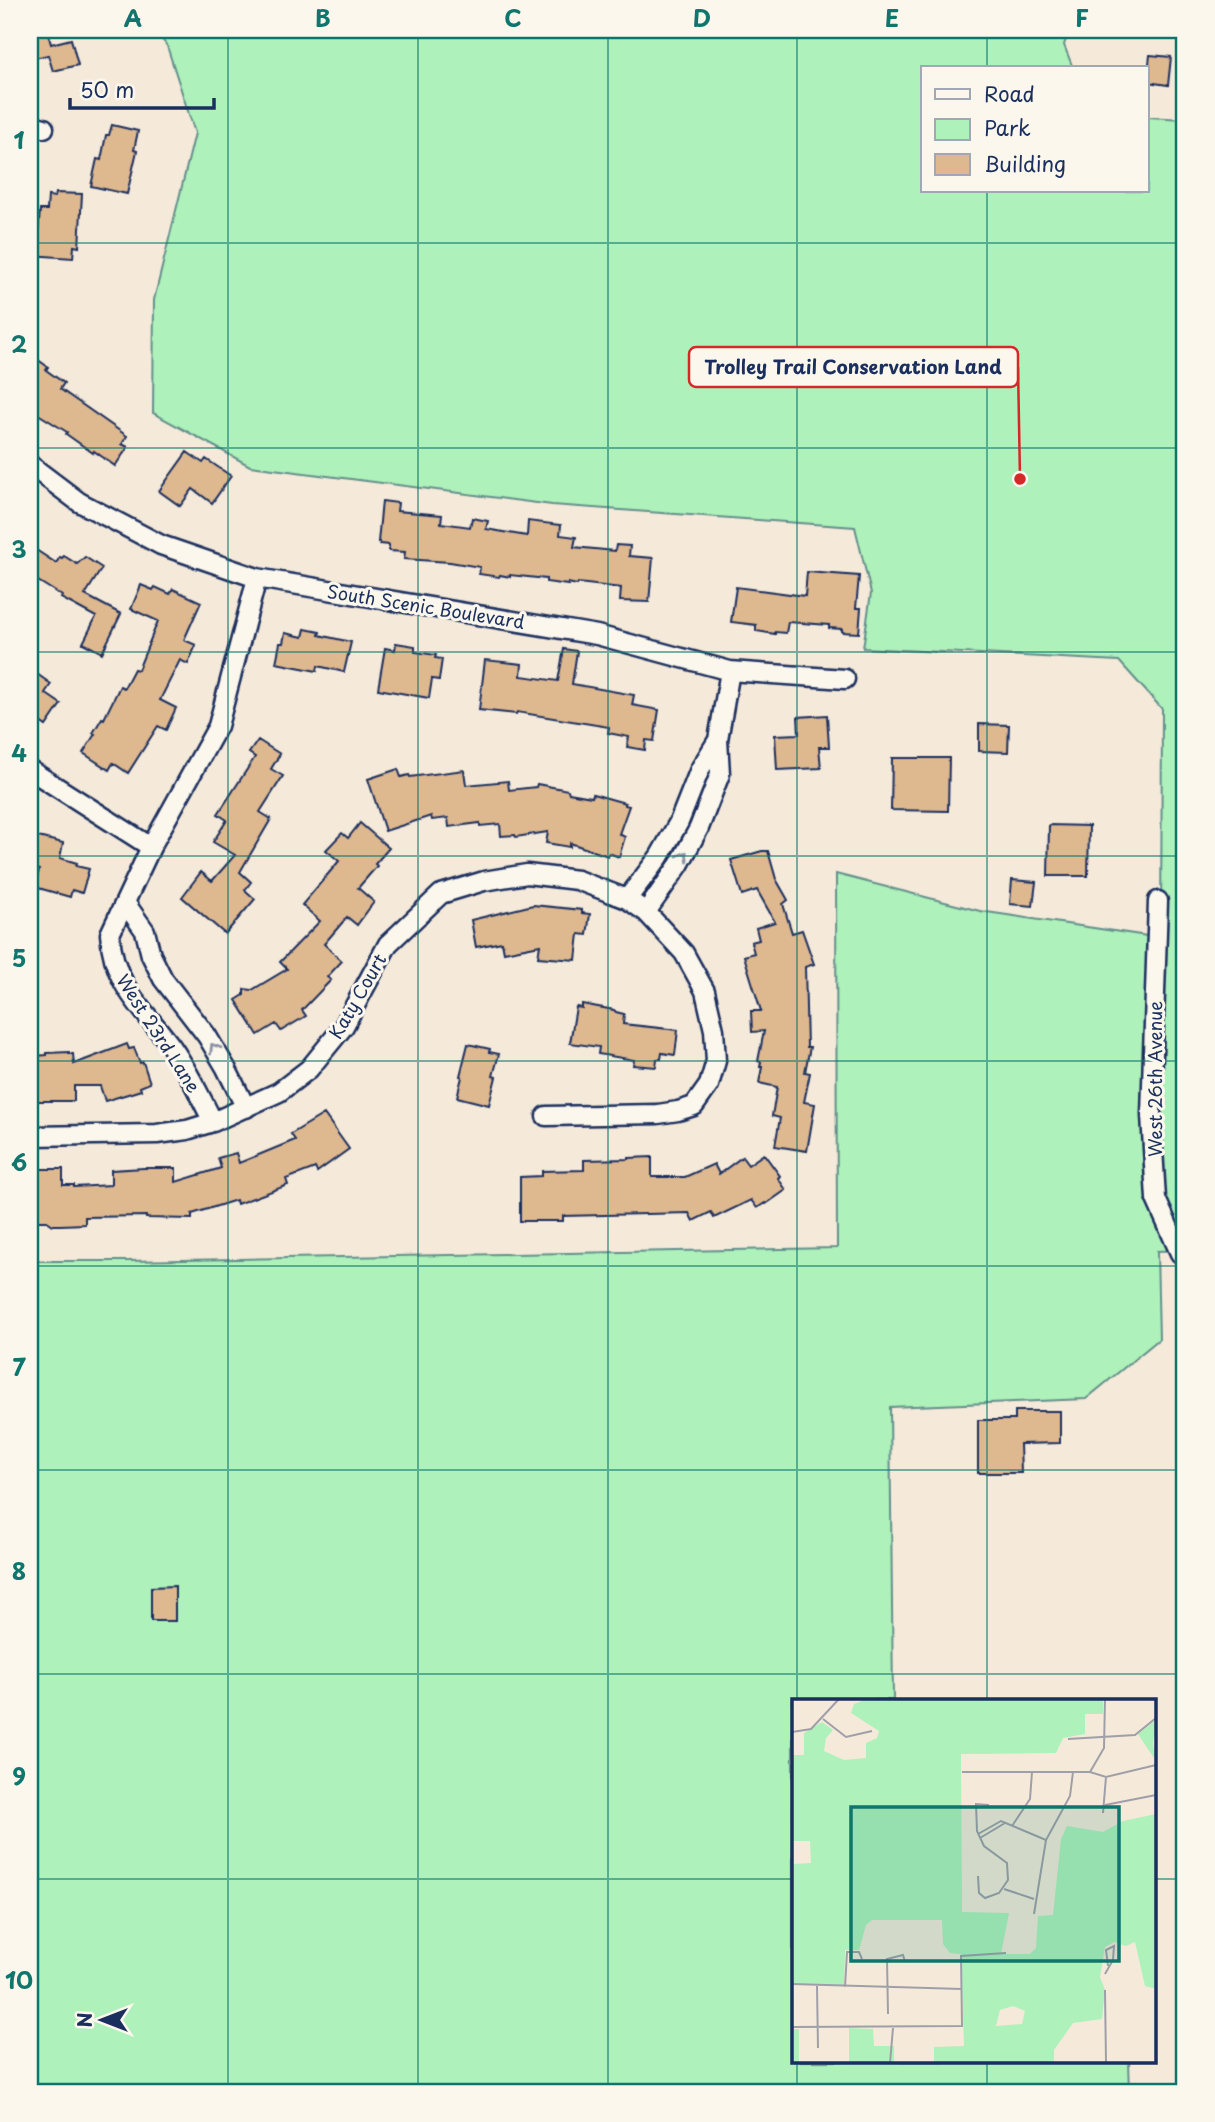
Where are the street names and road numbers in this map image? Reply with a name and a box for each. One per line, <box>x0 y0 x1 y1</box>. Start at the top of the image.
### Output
street label: South Scenic Boulevard <box>325 577 527 635</box>
street label: Katy Court <box>322 948 392 1044</box>
street label: West 23rd Lane <box>110 968 208 1098</box>
street label: West 26th Avenue <box>1141 1001 1168 1157</box>

